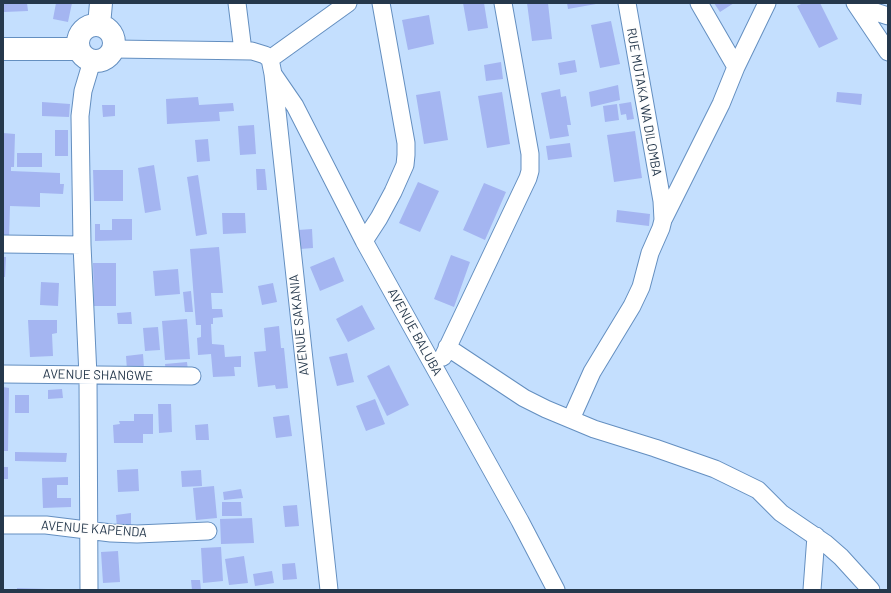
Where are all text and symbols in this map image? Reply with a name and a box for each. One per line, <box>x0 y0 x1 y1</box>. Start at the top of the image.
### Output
street label: RUE MUTAKA WA DILOMBA <box>623 27 665 177</box>
street label: AVENUE SAKANIA <box>286 273 312 377</box>
street label: AVENUE BALUBA <box>385 286 445 378</box>
street label: AVENUE SHANGWE <box>43 366 153 384</box>
street label: AVENUE KAPENDA <box>40 518 148 540</box>

